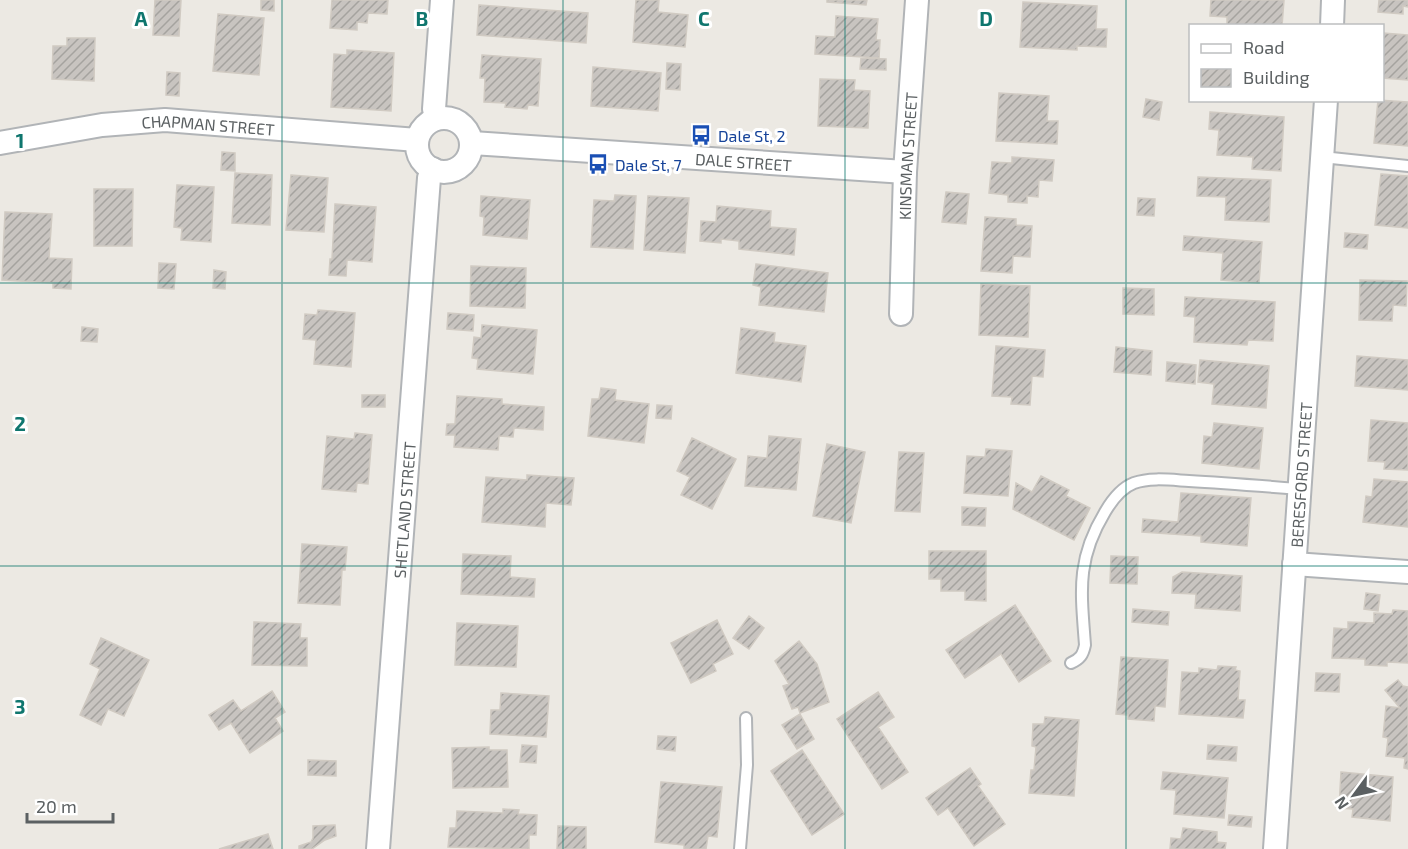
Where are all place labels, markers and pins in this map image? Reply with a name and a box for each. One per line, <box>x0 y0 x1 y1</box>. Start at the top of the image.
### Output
bus stop icon: Dale St, 2 <box>689 123 713 147</box>
place label: Dale St, 2 <box>718 126 786 145</box>
bus stop icon: Dale St, 7 <box>586 152 610 176</box>
place label: Dale St, 7 <box>615 155 682 174</box>

